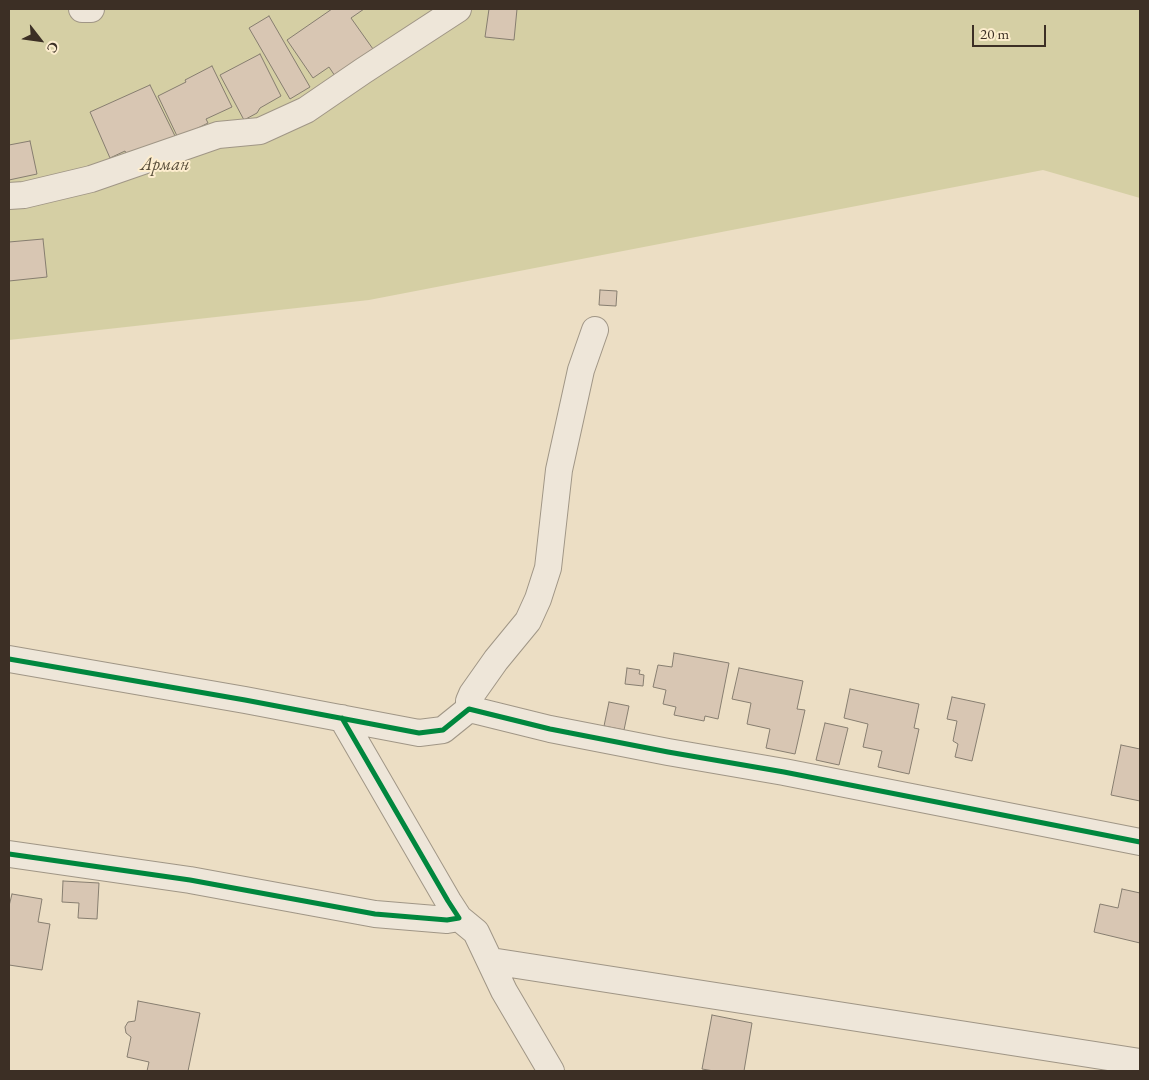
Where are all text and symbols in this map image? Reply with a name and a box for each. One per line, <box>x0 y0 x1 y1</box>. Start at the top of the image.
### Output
north arrow <box>15 15 65 65</box>
scale bar <box>974 15 1048 47</box>
text: 20 m <box>980 24 1009 43</box>
text: С <box>43 39 63 56</box>
park label: Арман <box>141 154 189 176</box>

